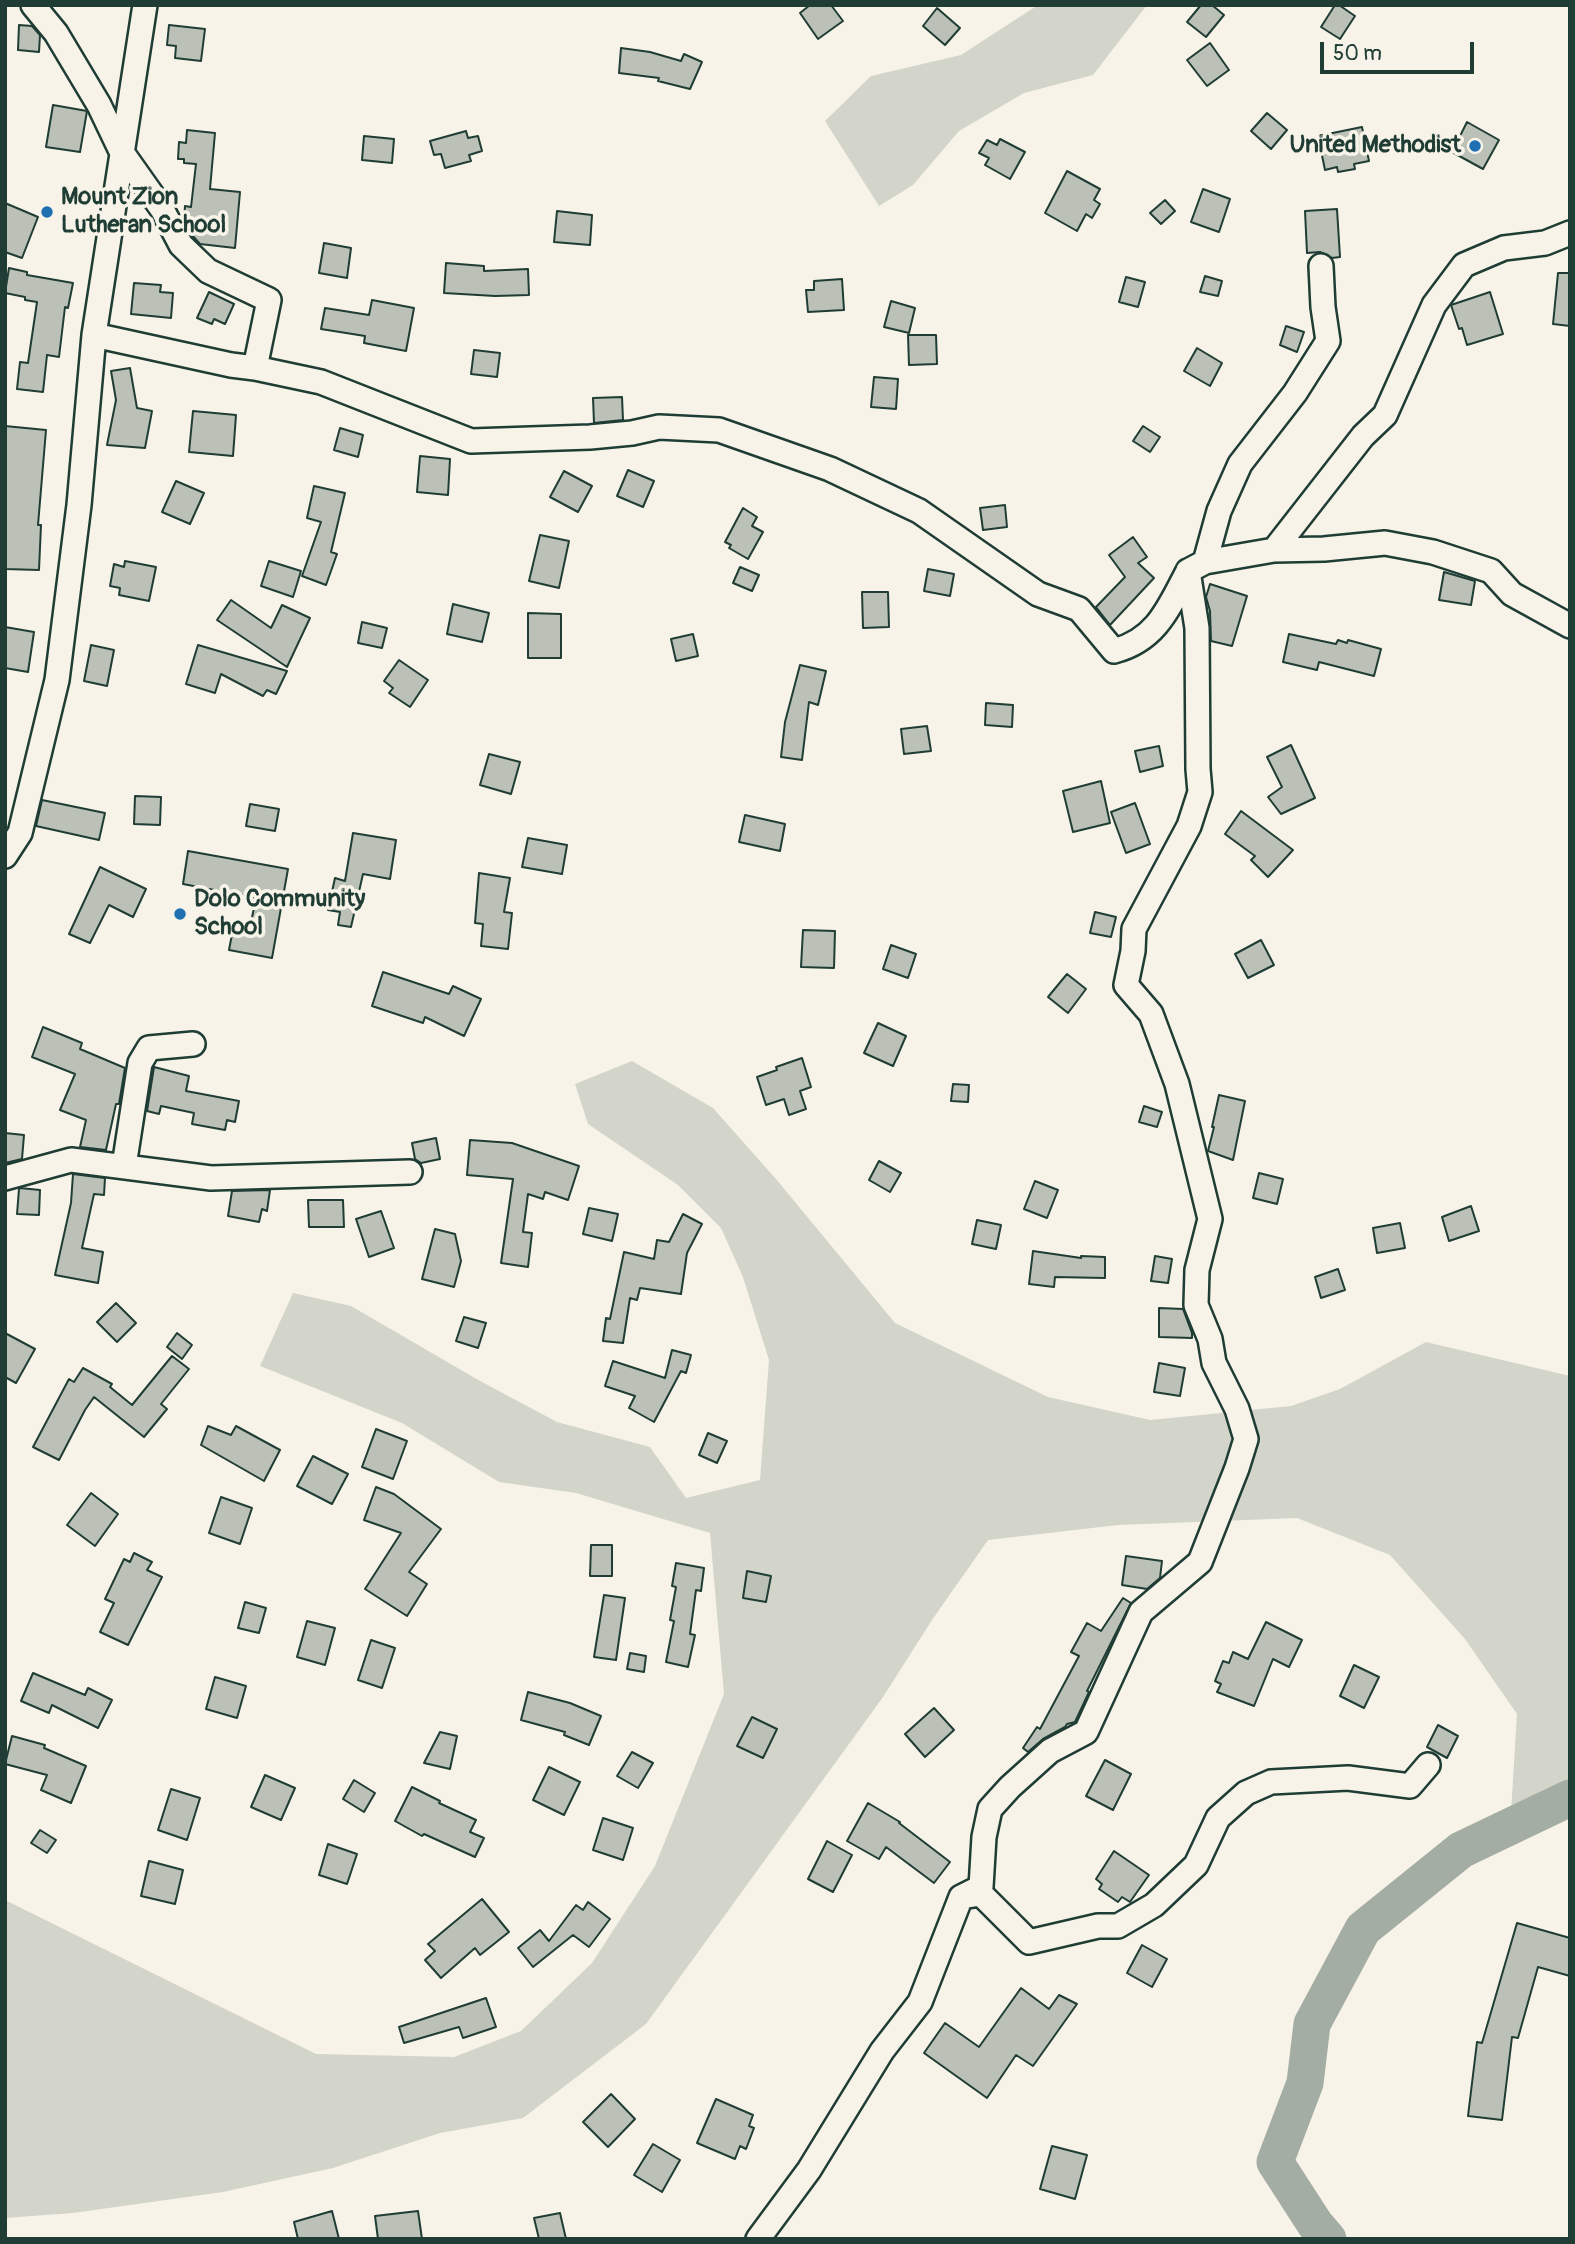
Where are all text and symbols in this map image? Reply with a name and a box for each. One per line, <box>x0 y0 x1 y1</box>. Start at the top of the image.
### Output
scale bar <box>1323 28 1477 72</box>
text: 50 m <box>1333 40 1382 67</box>
place label: United Methodist <box>1289 132 1461 160</box>
marker: United Methodist <box>1467 138 1483 154</box>
place label: Mount Zion Lutheran School <box>61 184 226 240</box>
marker: Mount Zion Lutheran School <box>39 204 55 220</box>
place label: Dolo Community School <box>194 886 365 942</box>
marker: Dolo Community School <box>172 906 188 922</box>

